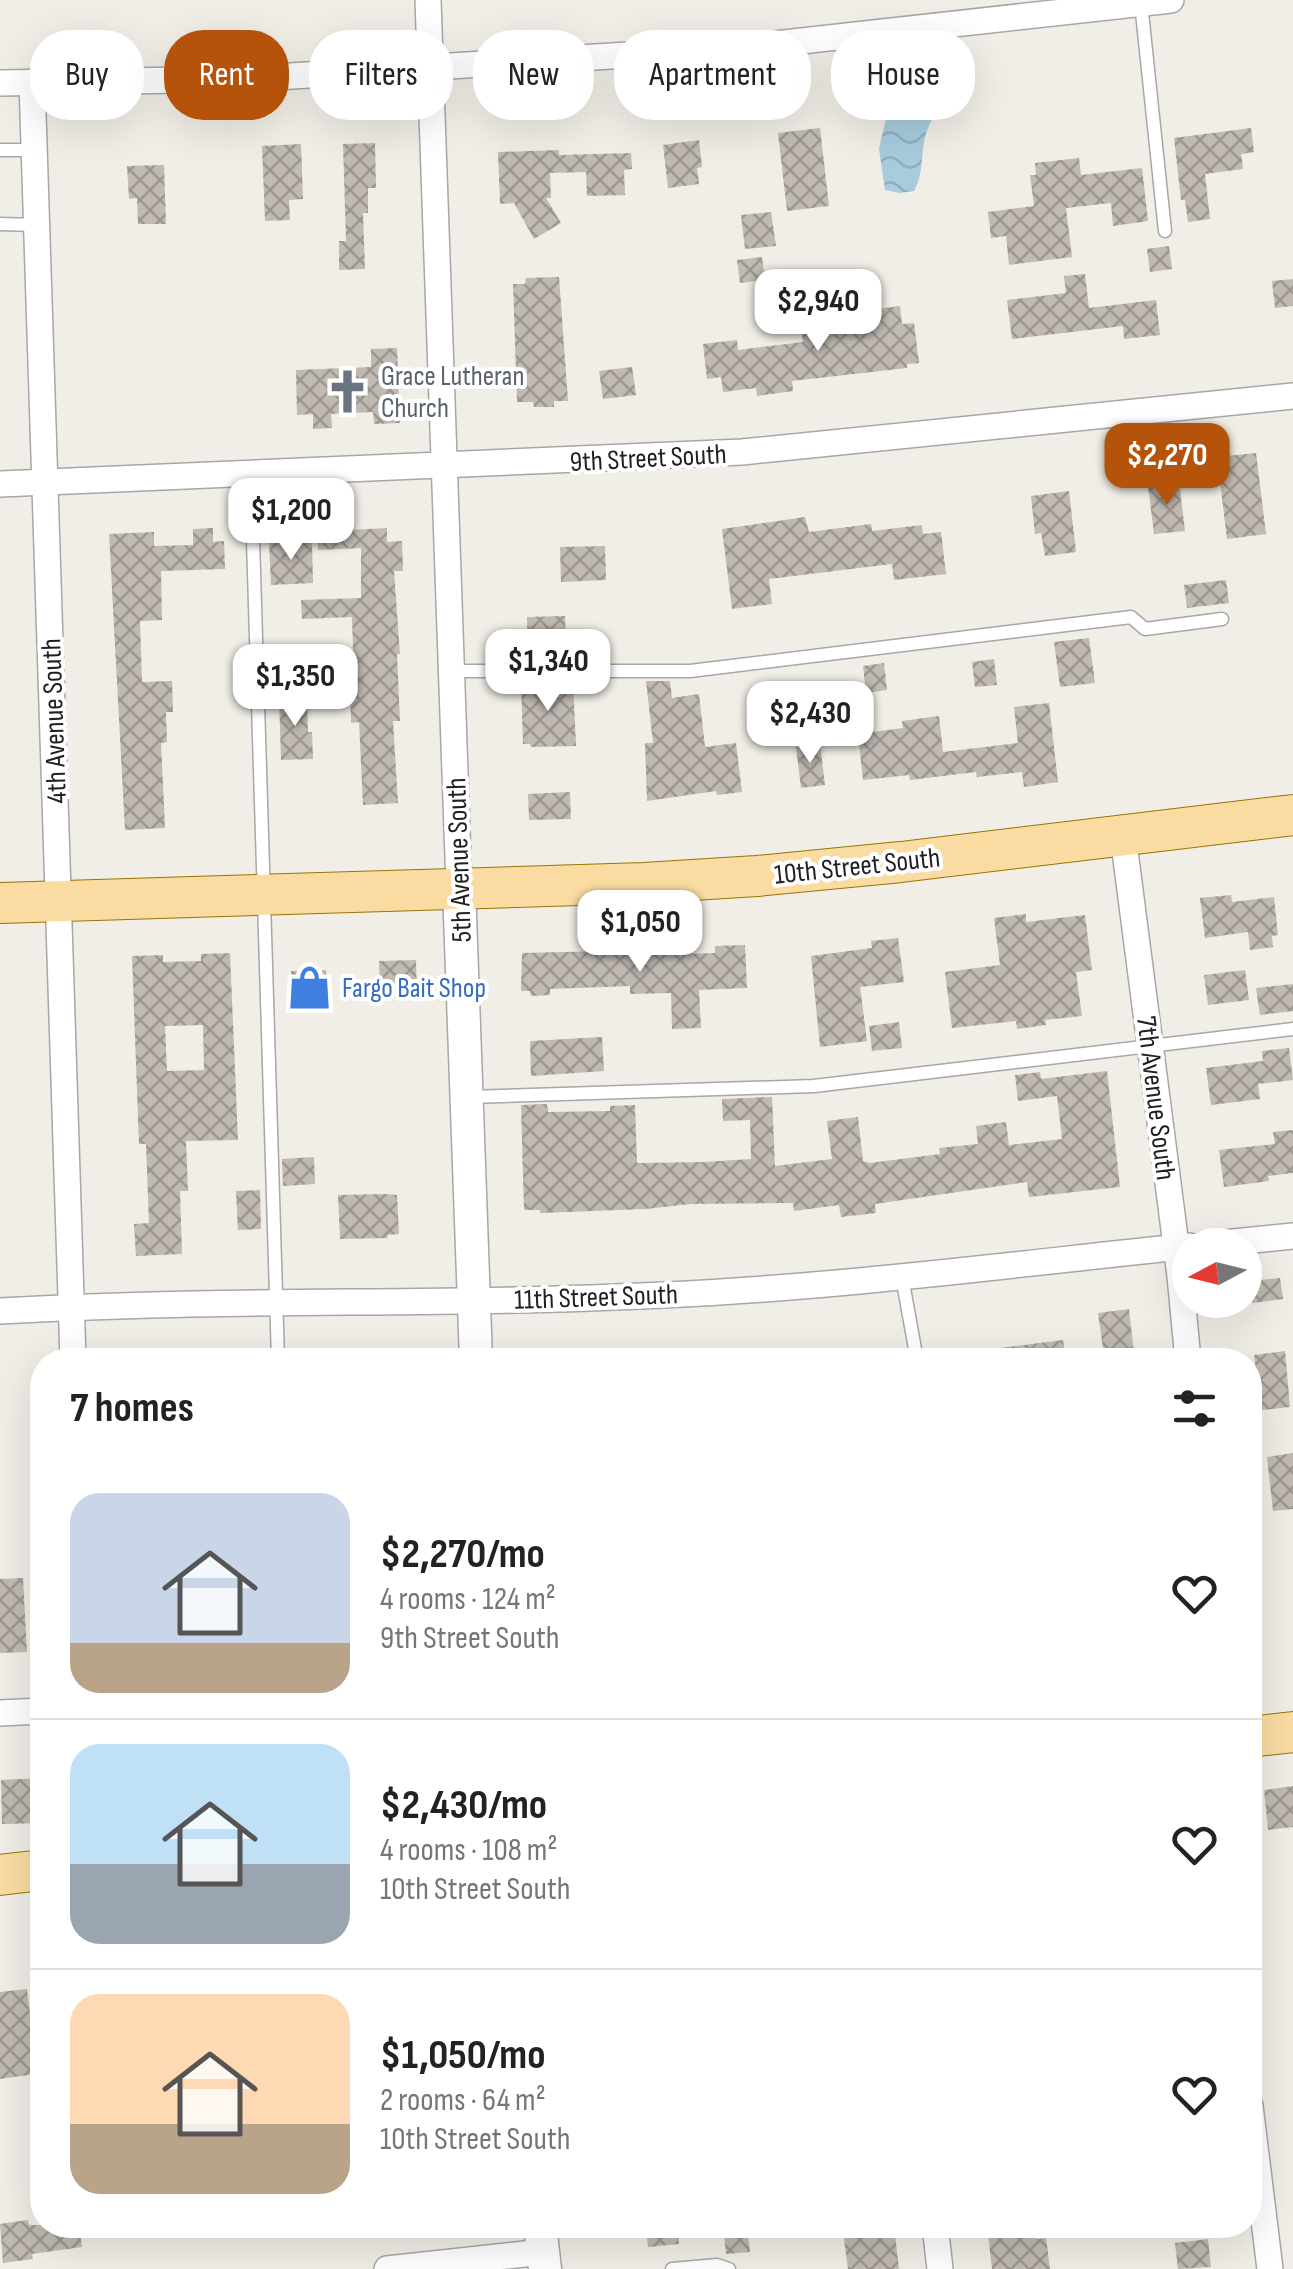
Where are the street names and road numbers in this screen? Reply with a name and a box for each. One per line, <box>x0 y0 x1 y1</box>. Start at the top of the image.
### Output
street label: 9th Street South <box>569 438 727 479</box>
street label: 4th Avenue South <box>35 638 74 804</box>
street label: 5th Avenue South <box>440 777 479 943</box>
street label: 10th Street South <box>773 841 942 892</box>
street label: 7th Avenue South <box>1129 1014 1182 1182</box>
street label: 11th Street South <box>514 1278 678 1317</box>

